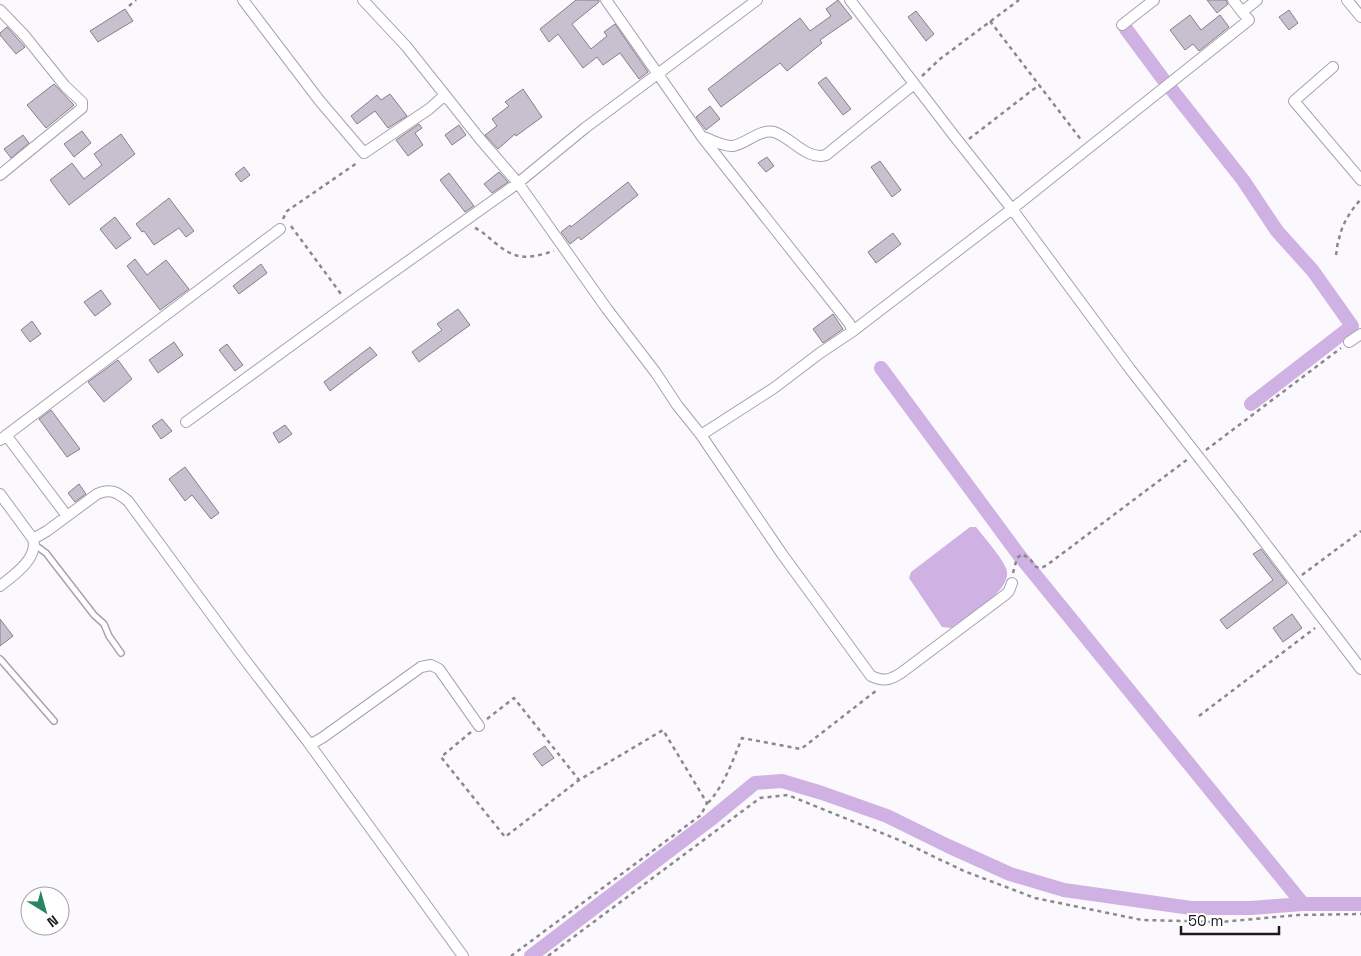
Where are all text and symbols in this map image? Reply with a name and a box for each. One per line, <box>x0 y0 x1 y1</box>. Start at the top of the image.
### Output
north arrow <box>20 886 70 936</box>
scale bar <box>1181 904 1278 936</box>
text: N <box>44 911 62 931</box>
text: 50 m <box>1188 911 1223 930</box>

